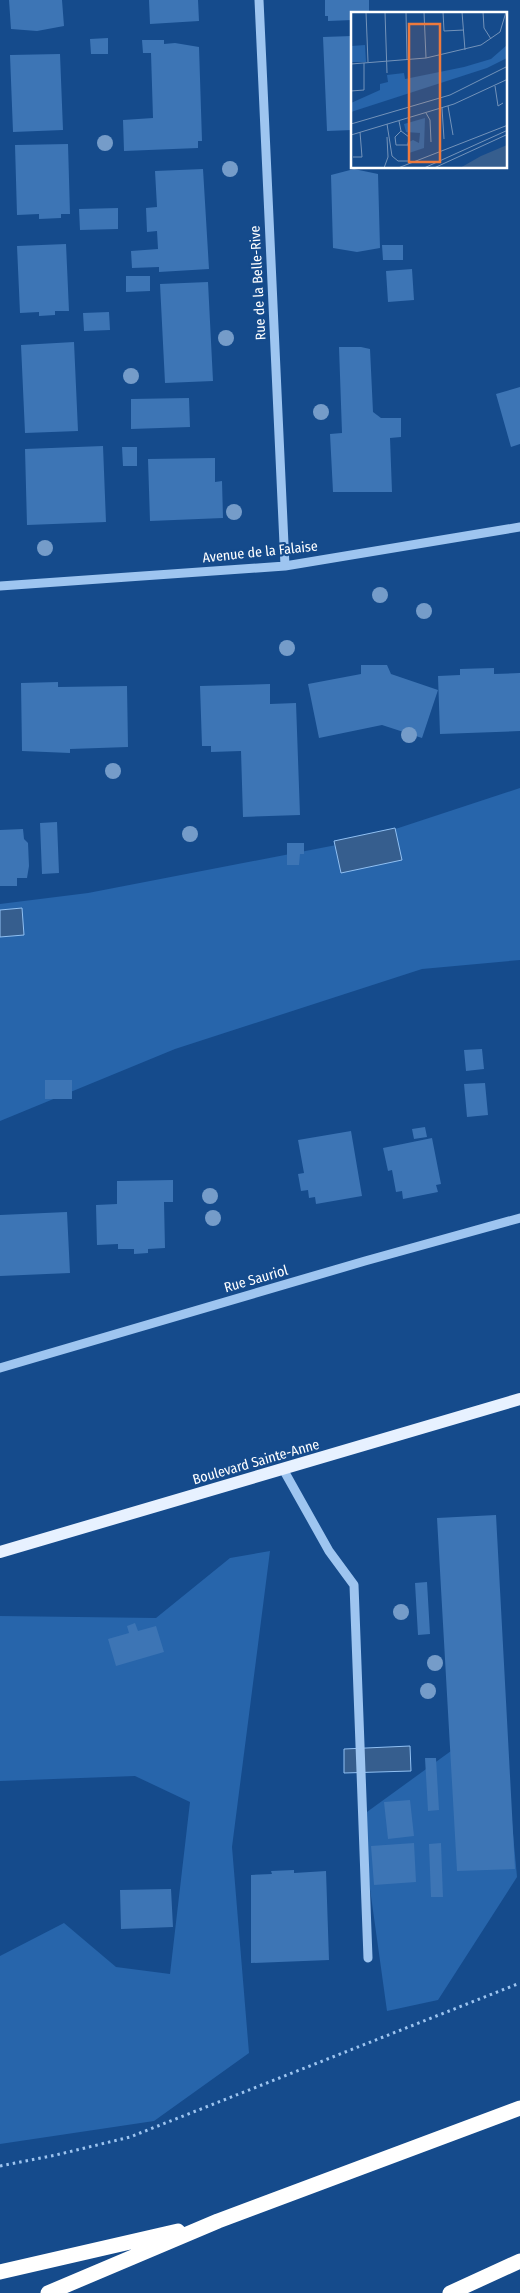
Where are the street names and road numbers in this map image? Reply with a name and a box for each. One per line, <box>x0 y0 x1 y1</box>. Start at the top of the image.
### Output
street label: Rue de la Belle-Rive <box>247 225 269 341</box>
street label: Avenue de la Falaise <box>202 537 319 567</box>
street label: Rue Sauriol <box>222 1262 290 1296</box>
street label: Boulevard Sainte-Anne <box>191 1436 321 1488</box>

